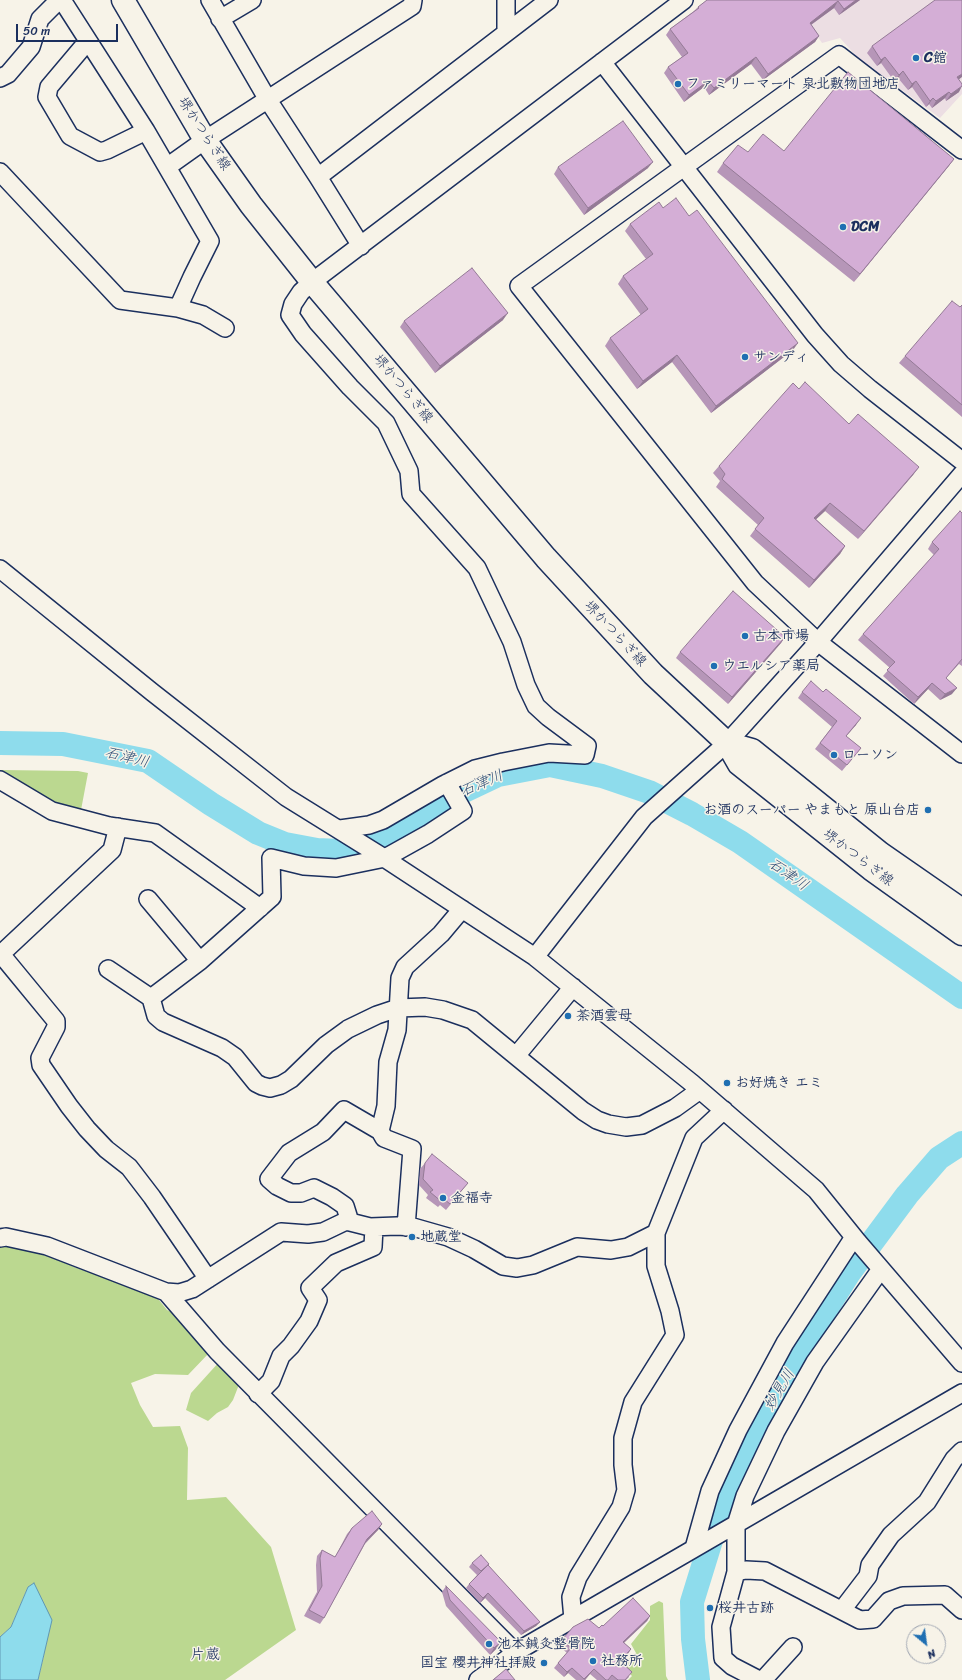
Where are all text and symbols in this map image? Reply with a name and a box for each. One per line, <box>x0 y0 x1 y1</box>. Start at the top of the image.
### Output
scale bar <box>18 16 120 42</box>
text: 50 m <box>23 20 50 42</box>
place label: C館 <box>924 50 947 66</box>
marker: C館 <box>911 53 921 63</box>
place label: ファミリーマート 泉北敷物団地店 <box>686 76 900 92</box>
marker: ファミリーマート 泉北敷物団地店 <box>673 79 683 89</box>
street label: 堺かつらぎ線 <box>174 94 234 174</box>
place label: DCM <box>851 219 879 235</box>
marker: DCM <box>838 222 848 232</box>
place label: サンディ <box>753 349 809 365</box>
street label: 堺かつらぎ線 <box>370 351 436 427</box>
marker: サンディ <box>740 352 750 362</box>
street label: 堺かつらぎ線 <box>580 598 650 670</box>
place label: 古本市場 <box>753 628 809 644</box>
marker: 古本市場 <box>740 631 750 641</box>
place label: ウエルシア薬局 <box>722 658 820 674</box>
marker: ウエルシア薬局 <box>709 661 719 671</box>
water label: 石津川 <box>103 744 151 772</box>
place label: ローソン <box>842 747 898 763</box>
marker: ローソン <box>829 750 839 760</box>
water label: 石津川 <box>458 767 506 801</box>
place label: お酒のスーパー やまもと 原山台店 <box>703 802 920 818</box>
marker: お酒のスーパー やまもと 原山台店 <box>923 805 933 815</box>
street label: 堺かつらぎ線 <box>819 826 897 890</box>
water label: 石津川 <box>764 855 812 895</box>
place label: 茶酒雲母 <box>576 1008 632 1024</box>
marker: 茶酒雲母 <box>563 1011 573 1021</box>
place label: お好焼き エミ <box>735 1075 823 1091</box>
marker: お好焼き エミ <box>722 1078 732 1088</box>
place label: 金福寺 <box>451 1190 493 1206</box>
marker: 金福寺 <box>438 1193 448 1203</box>
place label: 地蔵堂 <box>420 1229 462 1245</box>
marker: 地蔵堂 <box>407 1232 417 1242</box>
water label: 妙見川 <box>761 1366 799 1414</box>
place label: 桜井古跡 <box>718 1600 774 1616</box>
marker: 桜井古跡 <box>705 1603 715 1613</box>
north arrow <box>906 1624 946 1664</box>
place label: 池本鍼灸整骨院 <box>497 1636 595 1652</box>
marker: 池本鍼灸整骨院 <box>484 1639 494 1649</box>
text: N <box>924 1644 940 1664</box>
district label: 片蔵 <box>190 1646 220 1664</box>
place label: 社務所 <box>601 1653 643 1669</box>
place label: 国宝 櫻井神社拝殿 <box>420 1655 536 1671</box>
marker: 社務所 <box>588 1656 598 1666</box>
marker: 国宝 櫻井神社拝殿 <box>539 1658 549 1668</box>

